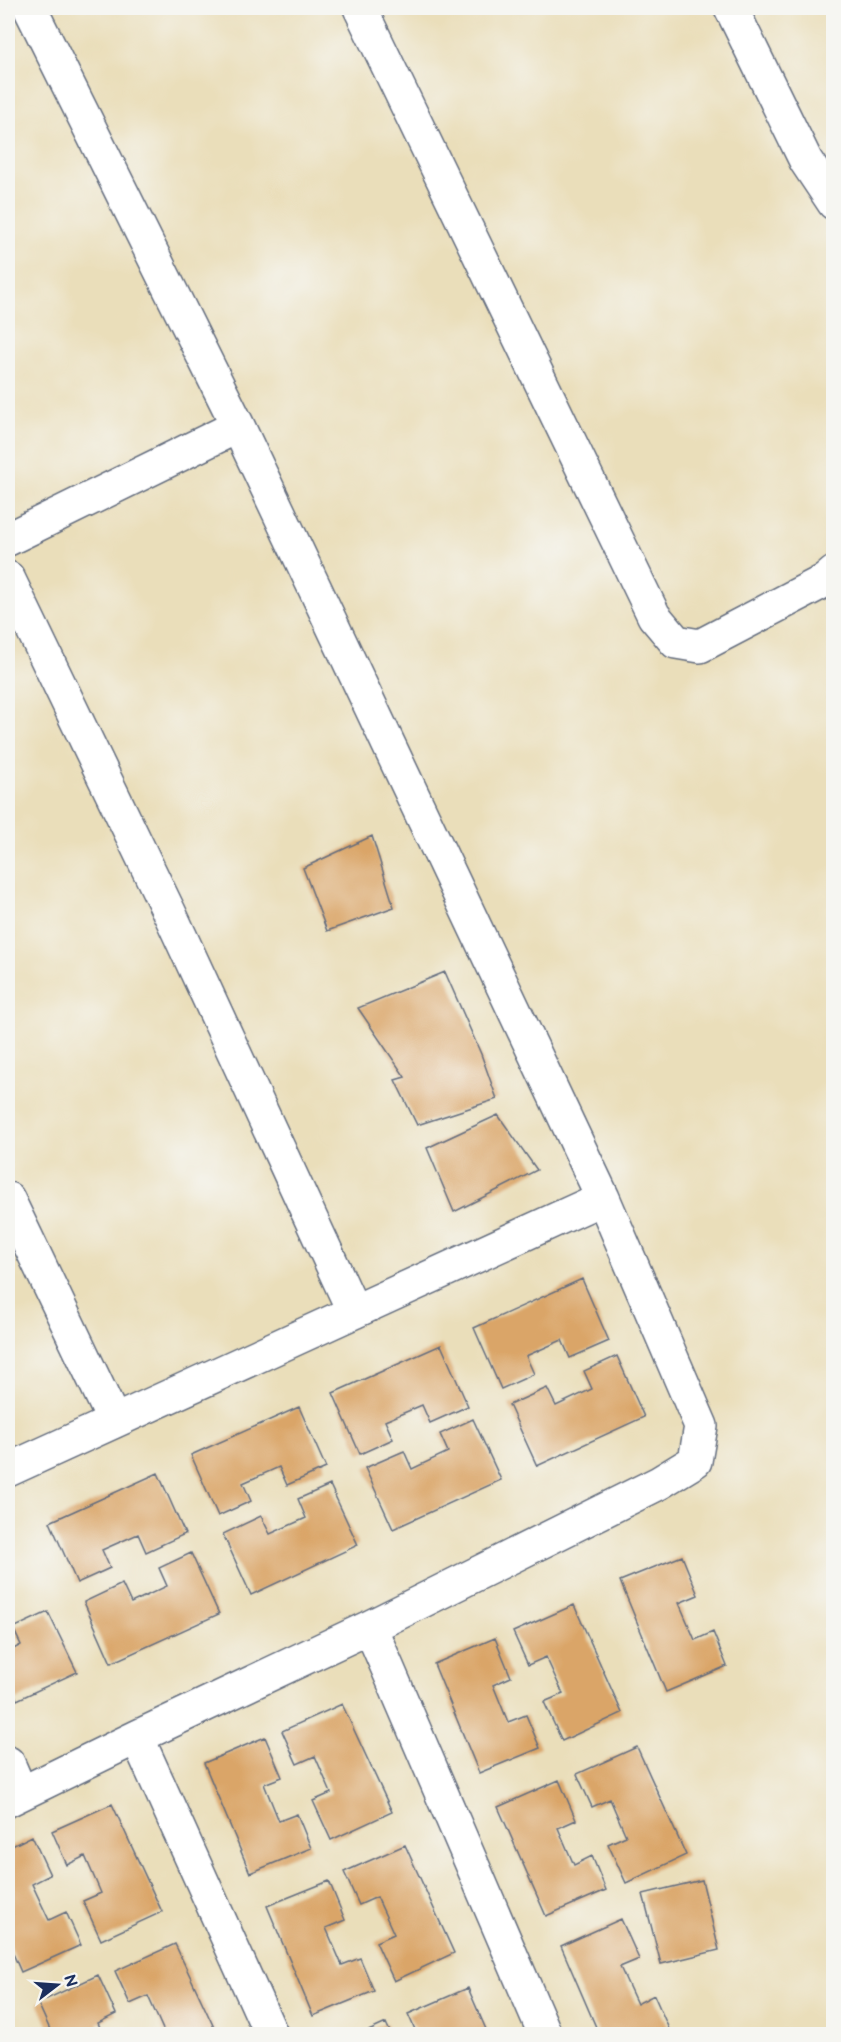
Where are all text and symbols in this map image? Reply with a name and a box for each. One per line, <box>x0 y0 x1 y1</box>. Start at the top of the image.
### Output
north arrow <box>27 1955 87 2015</box>
text: N <box>59 1973 81 1990</box>

